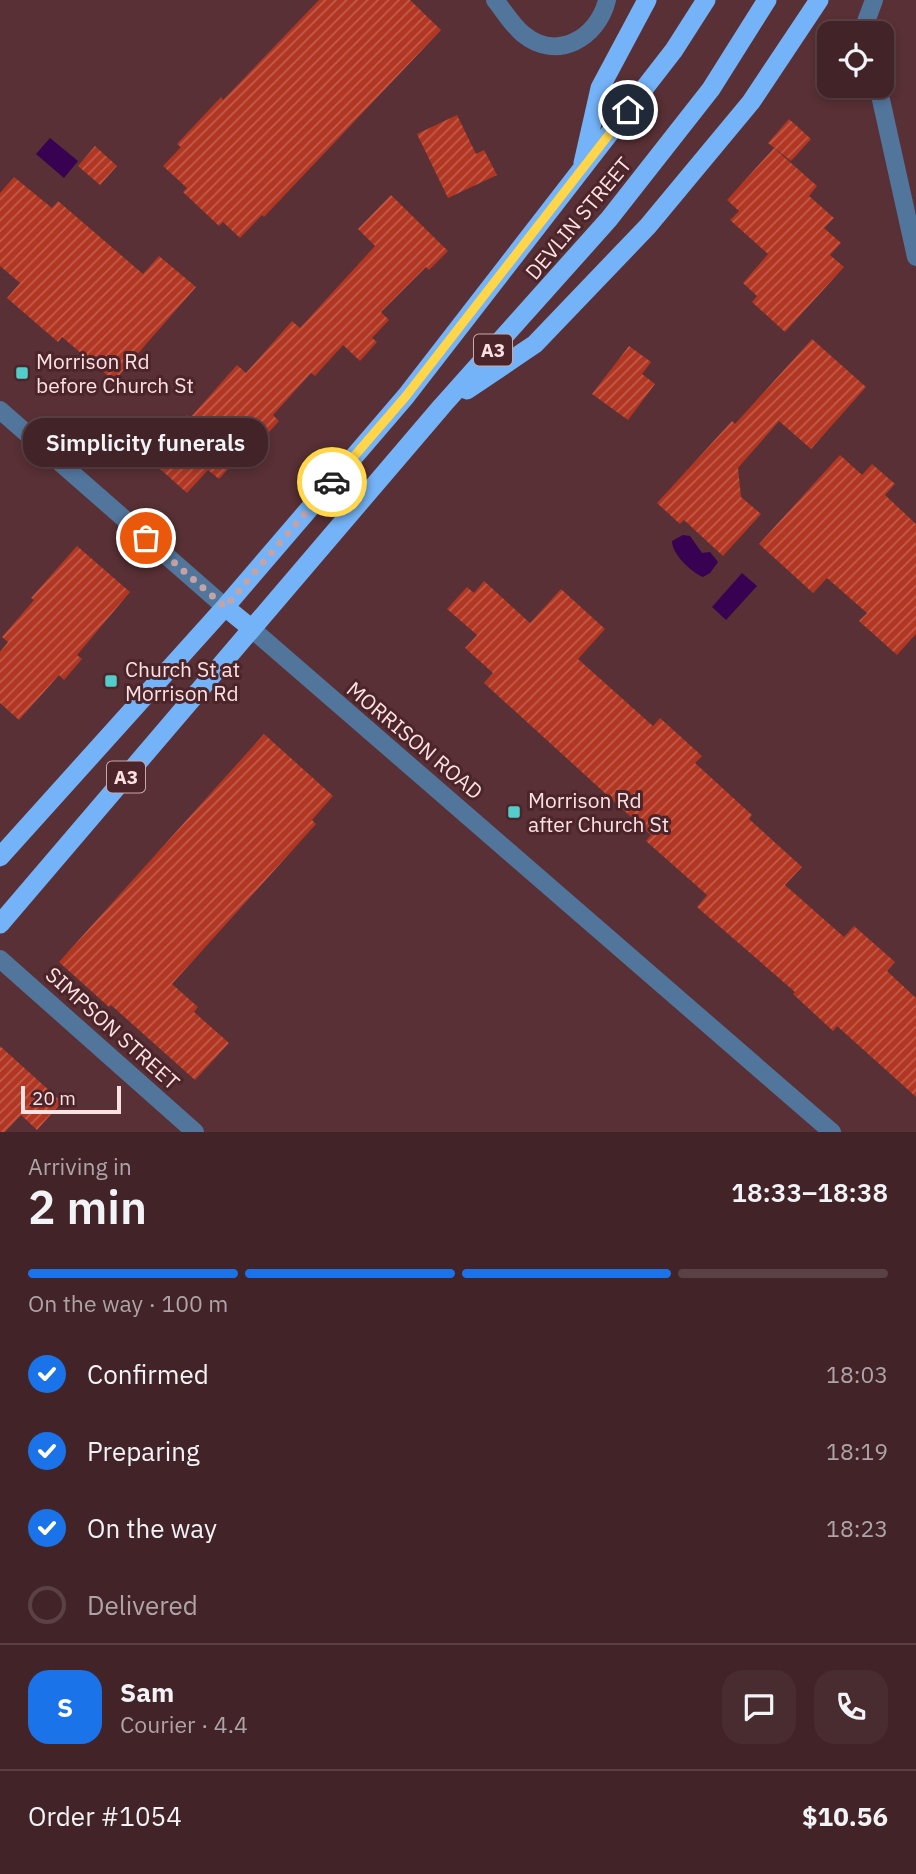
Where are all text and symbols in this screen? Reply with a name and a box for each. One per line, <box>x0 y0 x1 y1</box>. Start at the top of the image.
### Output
map controls <box>817 21 894 98</box>
button: locate <box>817 21 894 98</box>
pin <box>598 80 658 140</box>
icon: home <box>609 91 647 129</box>
street label: DEVLIN STREET <box>519 151 637 285</box>
road number: A3 <box>474 334 512 366</box>
place label: Morrison Rd before Church St <box>36 347 194 399</box>
marker: Morrison Rd before Church St <box>14 365 30 381</box>
callout: Simplicity funerals <box>24 419 268 468</box>
text: Simplicity funerals <box>46 427 245 457</box>
courier <box>297 447 367 517</box>
icon: car <box>313 463 351 501</box>
pin <box>116 508 176 568</box>
icon: bag <box>127 519 165 557</box>
place label: Church St at Morrison Rd <box>125 655 240 707</box>
marker: Church St at Morrison Rd <box>103 673 119 689</box>
street label: MORRISON ROAD <box>341 675 489 805</box>
road number: A3 <box>107 762 145 792</box>
place label: Morrison Rd after Church St <box>528 786 669 838</box>
marker: Morrison Rd after Church St <box>506 804 522 820</box>
street label: SIMPSON STREET <box>40 960 186 1096</box>
scale bar <box>21 1083 121 1115</box>
text: 20 m <box>32 1086 76 1110</box>
text: Arriving in <box>28 1151 132 1181</box>
text: 18:33–18:38 <box>731 1175 888 1209</box>
text: 2 min <box>28 1177 147 1237</box>
text: On the way · 100 m <box>28 1288 228 1318</box>
icon: check <box>28 1355 66 1393</box>
text: Confirmed <box>87 1357 209 1391</box>
text: 18:03 <box>826 1359 888 1389</box>
icon: check <box>28 1432 66 1470</box>
text: Preparing <box>87 1434 200 1468</box>
text: 18:19 <box>826 1436 888 1466</box>
icon: check <box>28 1509 66 1547</box>
text: On the way <box>87 1511 217 1545</box>
text: 18:23 <box>826 1513 888 1543</box>
text: Delivered <box>87 1588 198 1622</box>
button: chat <box>722 1670 796 1744</box>
button: phone <box>814 1670 888 1744</box>
text: Sam <box>120 1675 174 1709</box>
text: S <box>57 1690 73 1724</box>
text: Courier · 4.4 <box>120 1709 248 1739</box>
text: Order #1054 <box>28 1799 182 1833</box>
text: $10.56 <box>802 1799 888 1833</box>

